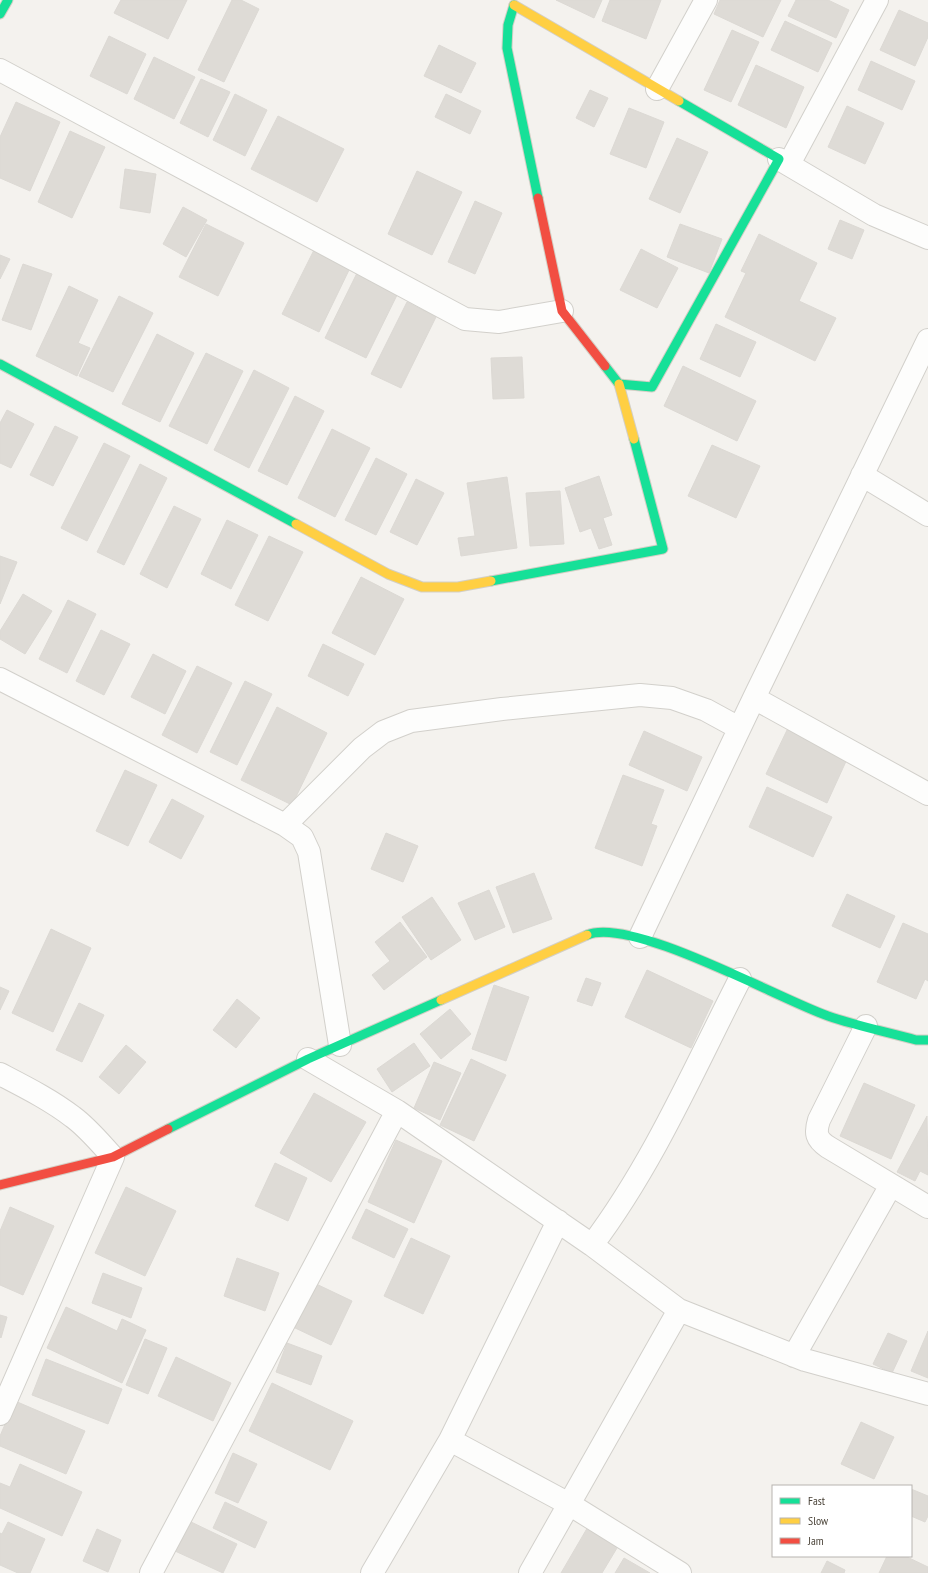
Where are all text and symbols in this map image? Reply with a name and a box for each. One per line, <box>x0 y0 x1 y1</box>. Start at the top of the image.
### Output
legend <box>772 1485 912 1557</box>
text: Fast <box>808 1493 826 1508</box>
text: Slow <box>808 1513 829 1528</box>
text: Jam <box>807 1533 824 1548</box>

